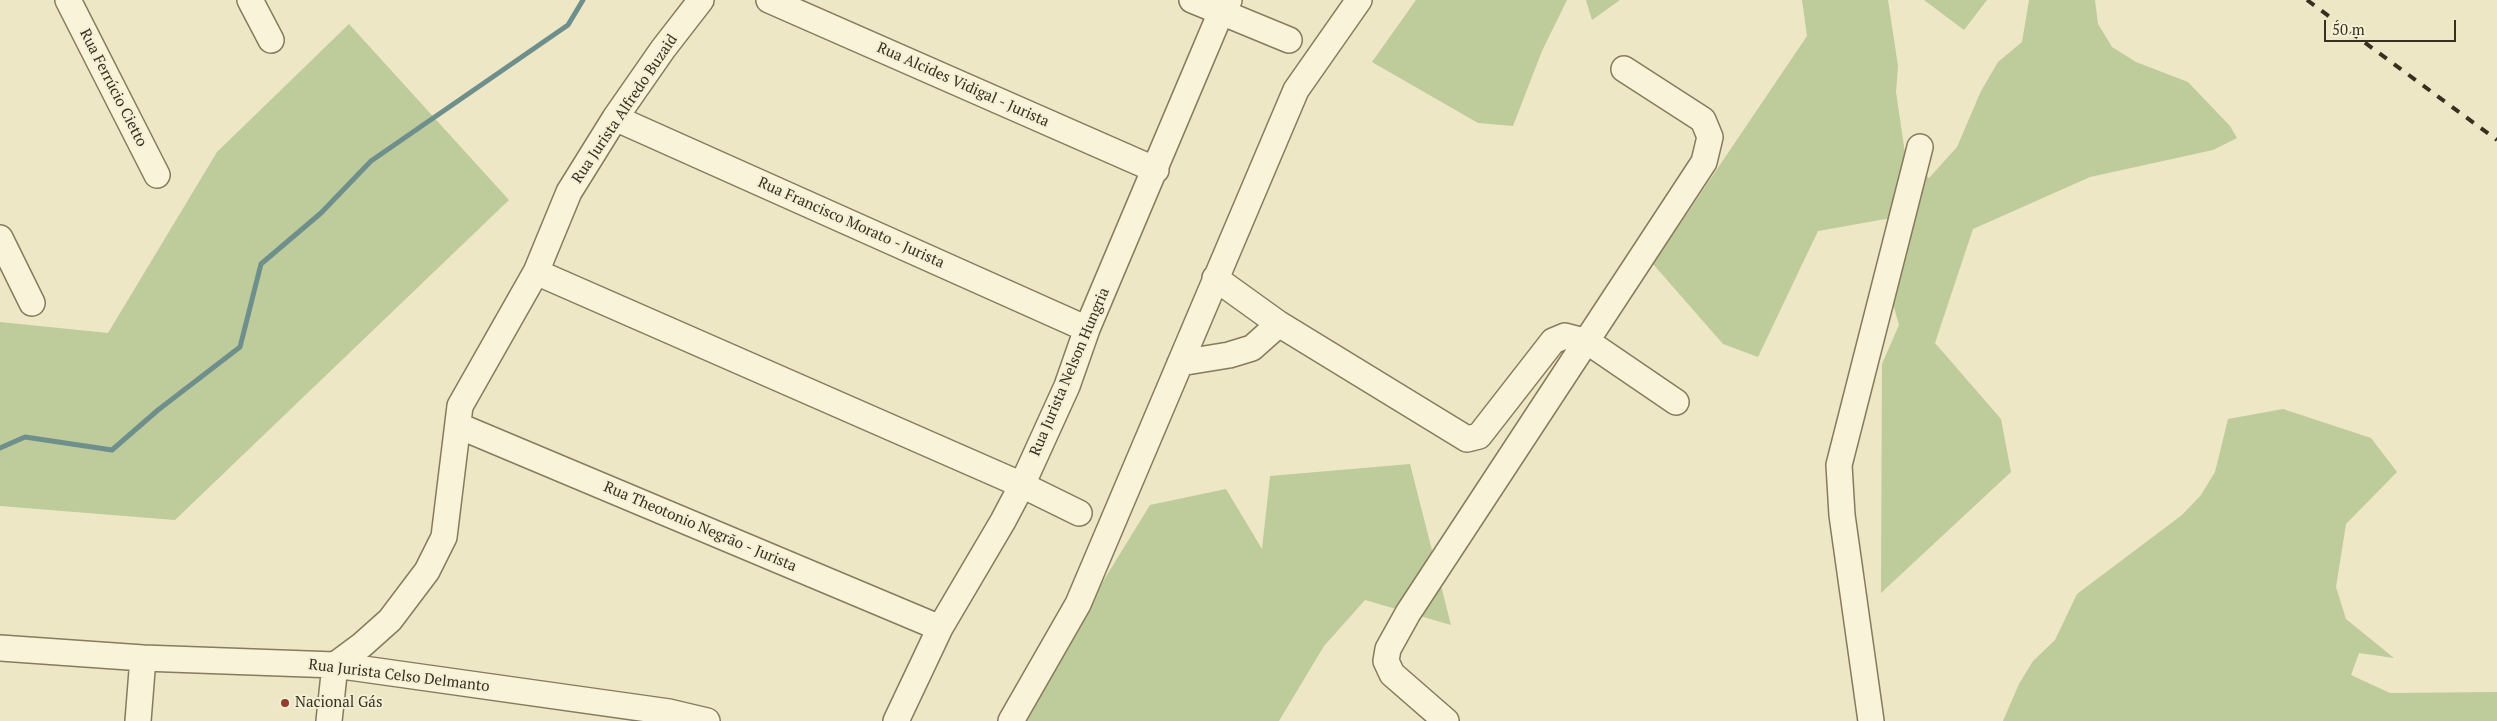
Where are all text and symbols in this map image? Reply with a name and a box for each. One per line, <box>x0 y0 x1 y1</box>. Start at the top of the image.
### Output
scale bar <box>2327 10 2460 42</box>
text: 50 m <box>2332 19 2365 39</box>
street label: Rua Ferrúcio Cietto <box>76 26 150 150</box>
street label: Rua Jurista Alfredo Buzaid <box>568 31 682 187</box>
street label: Rua Alcides Vidigal - Jurista <box>874 39 1052 131</box>
street label: Rua Francisco Morato - Jurista <box>755 174 947 272</box>
street label: Rua Jurista Nelson Hungria <box>1026 285 1114 459</box>
street label: Rua Theotonio Negrão - Jurista <box>601 478 799 576</box>
street label: Rua Jurista Celso Delmanto <box>307 656 491 696</box>
place label: Nacional Gás <box>295 694 382 712</box>
marker: Nacional Gás <box>279 697 291 709</box>

